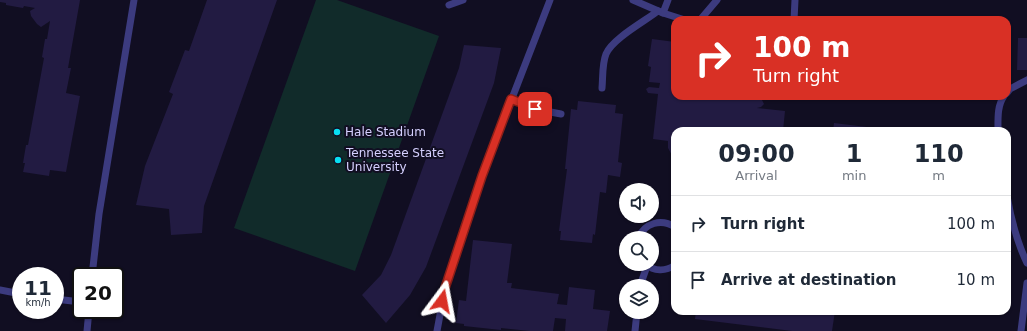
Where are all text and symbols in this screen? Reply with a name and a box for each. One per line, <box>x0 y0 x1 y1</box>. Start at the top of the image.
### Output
text: 100 m <box>753 31 850 64</box>
icon: right <box>687 32 739 84</box>
text: Turn right <box>753 65 839 86</box>
pin <box>518 92 552 126</box>
icon: arrive <box>524 98 546 120</box>
place label: Hale Stadium <box>345 125 426 139</box>
marker: Hale Stadium <box>332 127 342 137</box>
text: 09:00 <box>718 140 795 168</box>
text: 1 <box>846 140 862 168</box>
text: 110 <box>914 140 964 168</box>
place label: Tennessee State University <box>345 146 444 174</box>
marker: Tennessee State University <box>333 155 343 165</box>
text: Arrival <box>735 168 778 183</box>
text: min <box>842 168 866 183</box>
text: m <box>932 168 945 183</box>
map controls <box>619 183 659 319</box>
button: sound <box>619 183 659 223</box>
icon: right <box>687 213 709 235</box>
text: Turn right <box>721 215 805 233</box>
text: 100 m <box>947 215 995 233</box>
button: search <box>619 231 659 271</box>
speed limit sign: 20 <box>72 267 124 319</box>
icon: arrive <box>687 269 709 291</box>
text: Arrive at destination <box>721 271 896 289</box>
text: 10 m <box>957 271 995 289</box>
text: 11 <box>24 276 52 300</box>
button: layers <box>619 279 659 319</box>
position arrow <box>421 280 463 322</box>
text: km/h <box>25 297 51 308</box>

